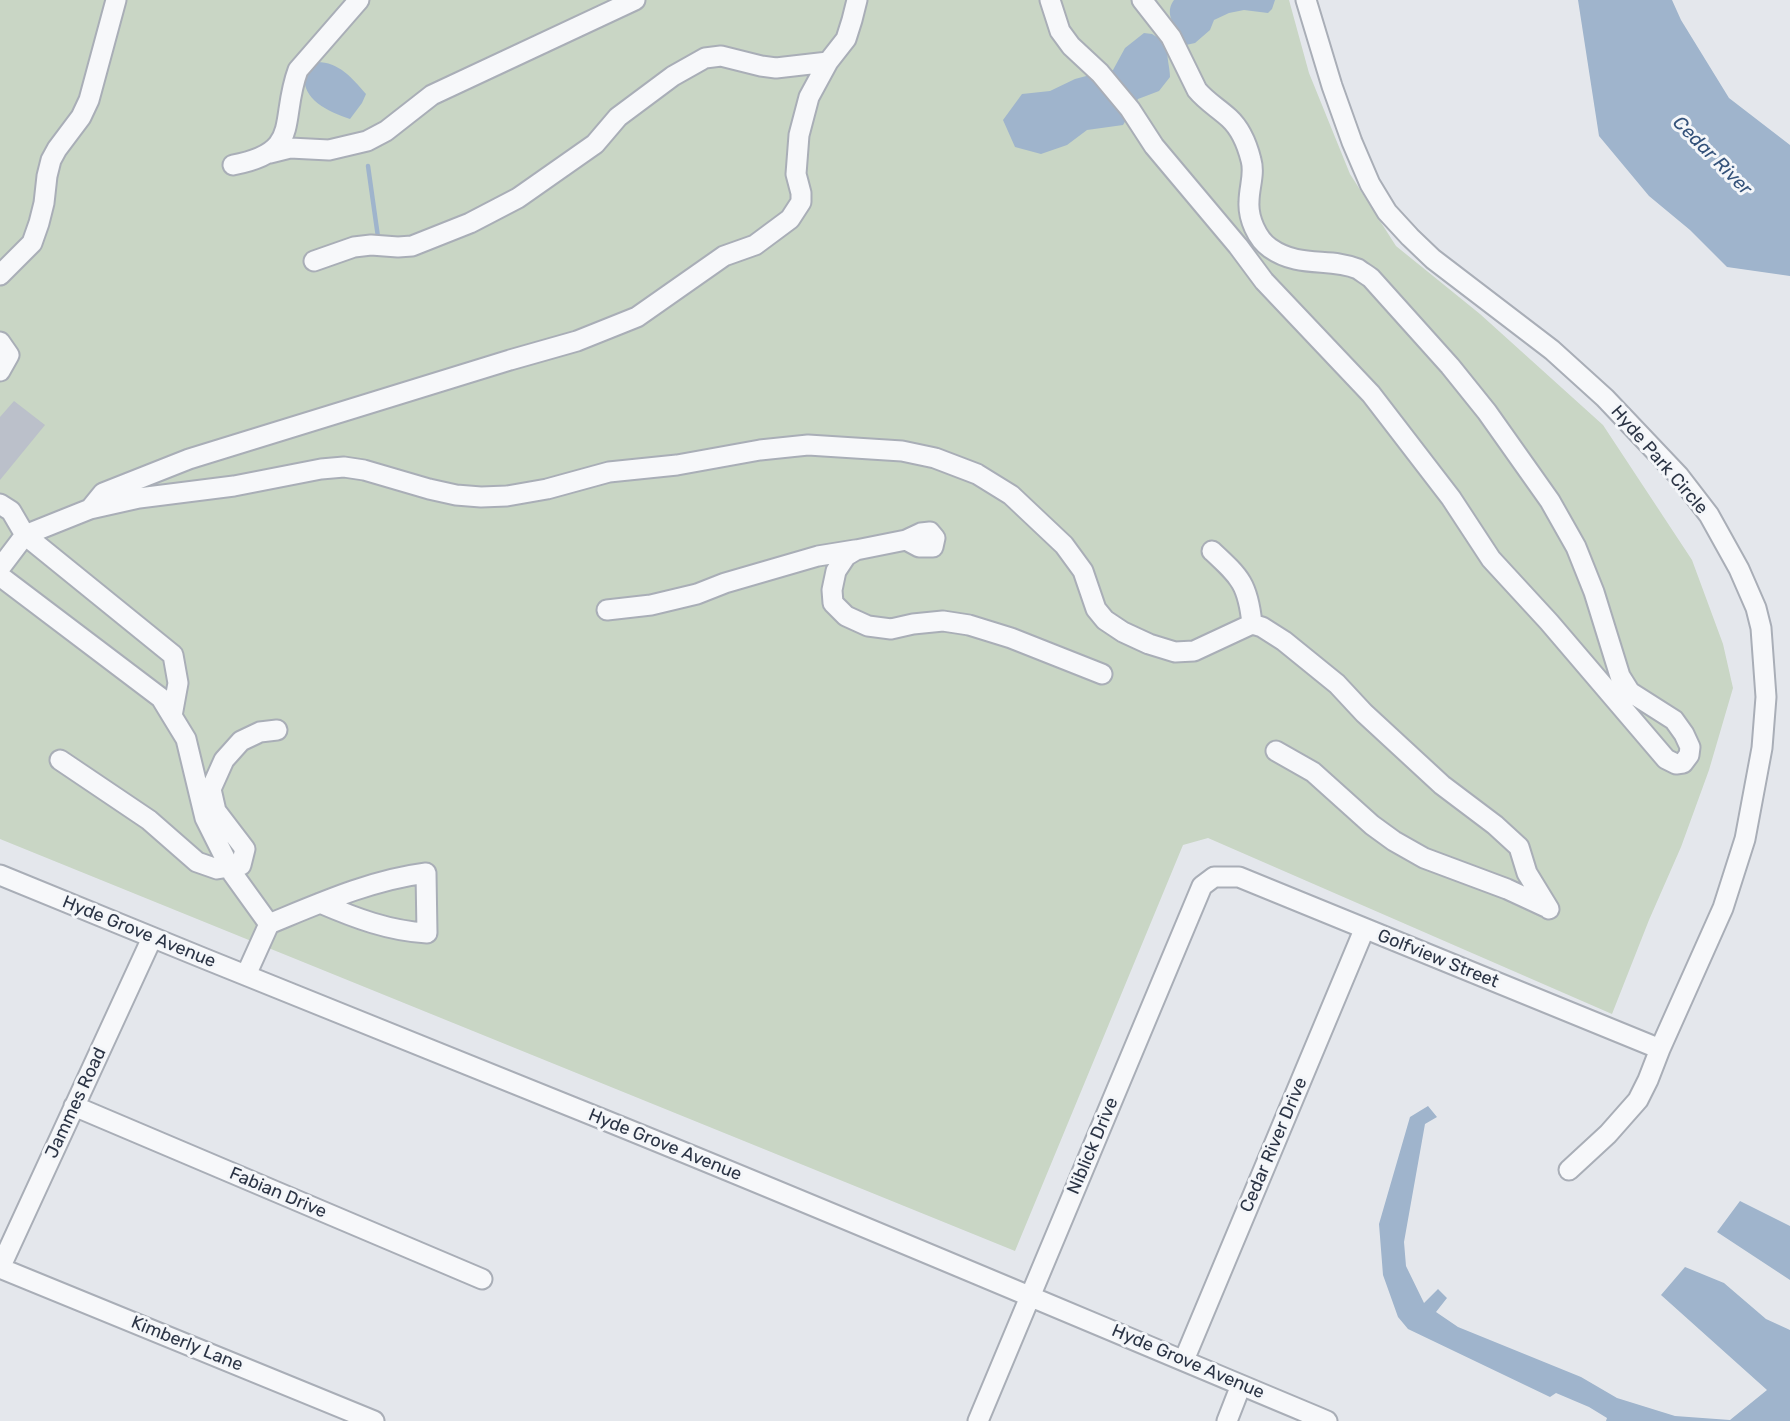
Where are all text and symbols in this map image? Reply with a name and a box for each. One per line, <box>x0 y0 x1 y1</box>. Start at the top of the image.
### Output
water label: Cedar River <box>1668 112 1756 200</box>
street label: Hyde Park Circle <box>1606 401 1712 519</box>
street label: Hyde Grove Avenue <box>59 891 219 973</box>
street label: Golfview Street <box>1374 925 1502 993</box>
street label: Jammes Road <box>41 1044 111 1162</box>
street label: Cedar River Drive <box>1236 1074 1312 1216</box>
street label: Niblick Drive <box>1063 1094 1123 1198</box>
street label: Hyde Grove Avenue <box>585 1104 745 1186</box>
street label: Fabian Drive <box>226 1163 330 1223</box>
street label: Kimberly Lane <box>128 1312 246 1376</box>
street label: Hyde Grove Avenue <box>1108 1320 1268 1404</box>

